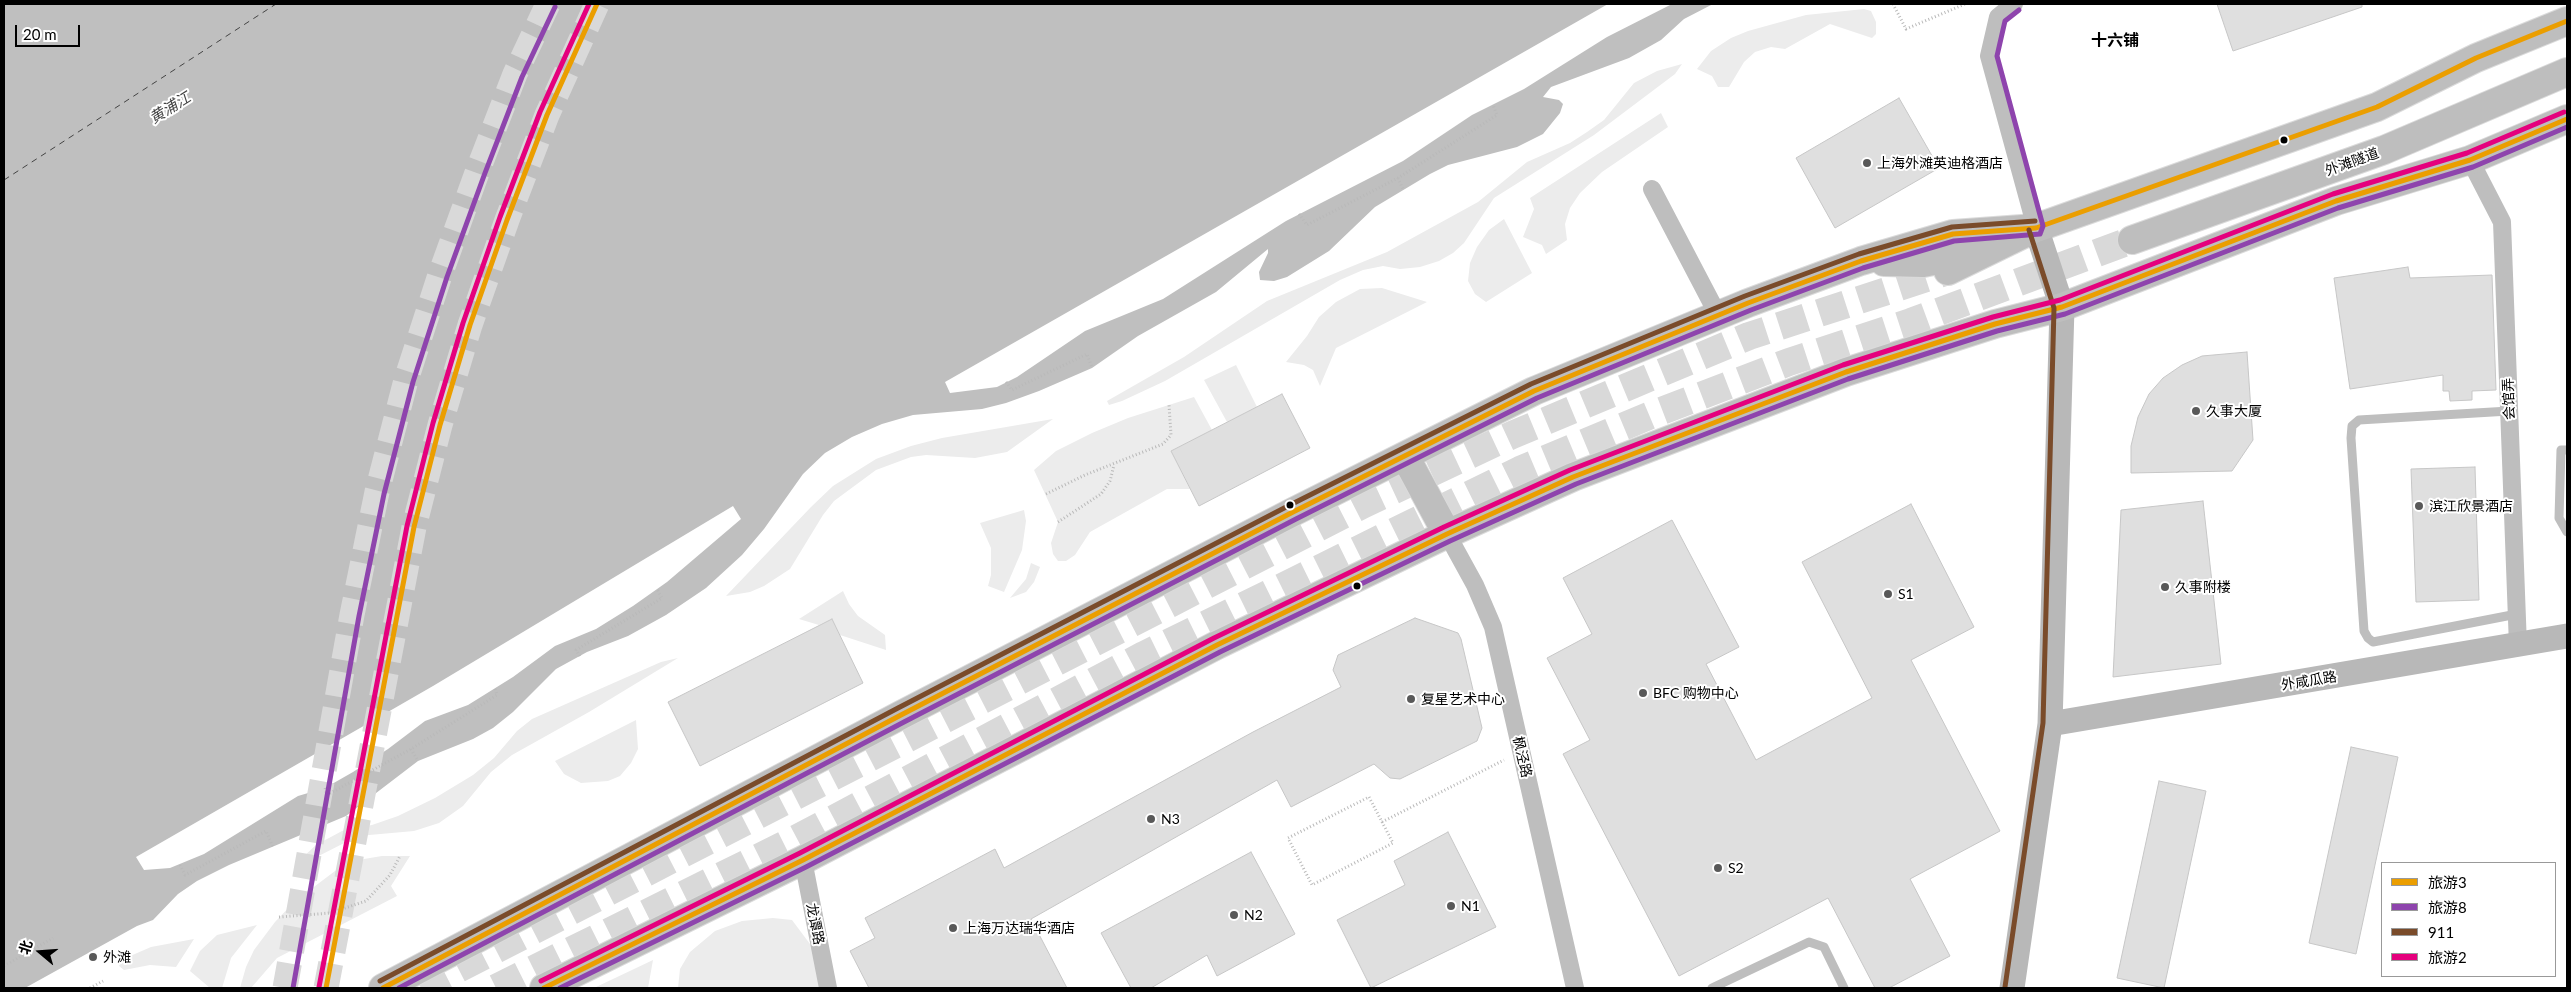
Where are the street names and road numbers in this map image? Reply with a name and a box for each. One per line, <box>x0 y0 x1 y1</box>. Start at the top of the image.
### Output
street label: 外滩隧道 <box>2323 145 2381 179</box>
street label: 会馆弄 <box>2500 378 2518 420</box>
street label: 外咸瓜路 <box>2280 668 2338 694</box>
street label: 枫泾路 <box>1509 735 1535 779</box>
street label: 龙谭路 <box>803 902 827 946</box>

